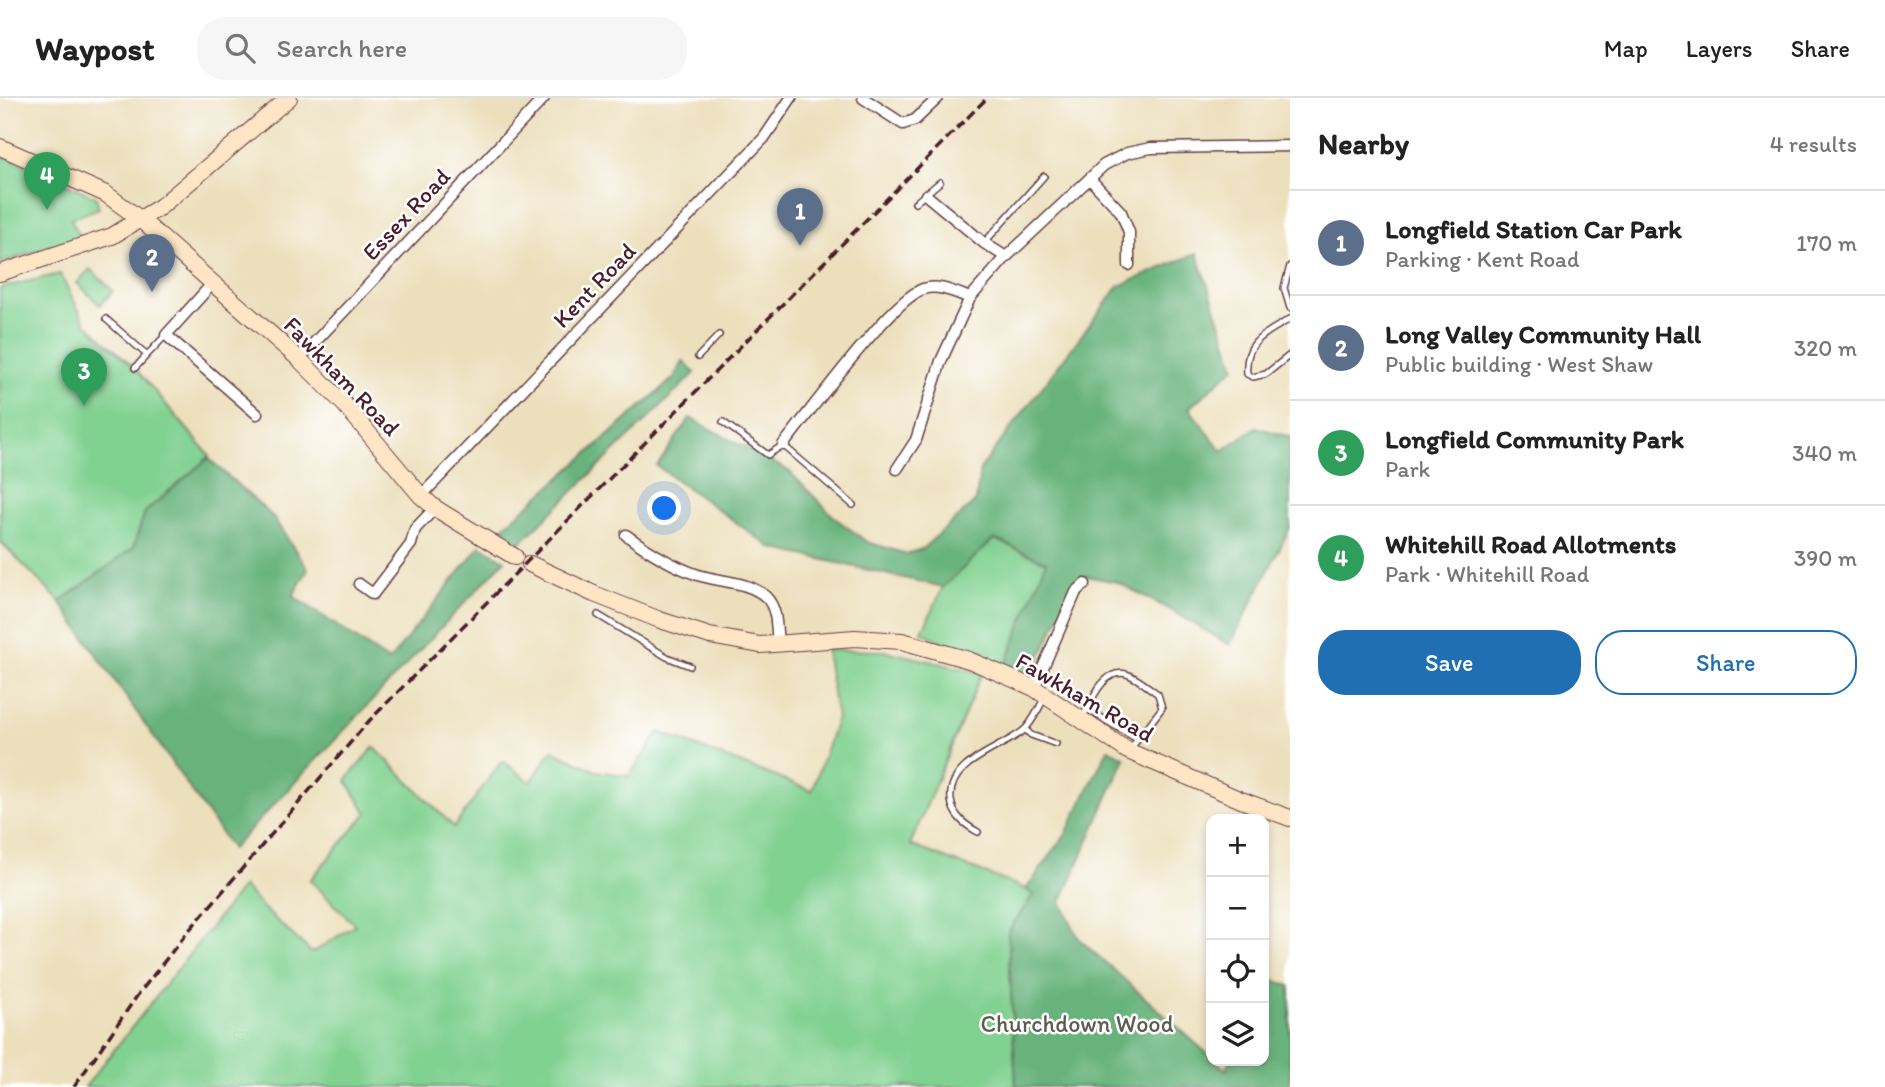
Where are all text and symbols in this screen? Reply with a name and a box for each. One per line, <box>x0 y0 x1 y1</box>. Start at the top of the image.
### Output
search box <box>197 17 687 80</box>
text: Waypost <box>35 29 155 68</box>
icon: search <box>221 29 259 67</box>
text: Search here <box>277 32 407 64</box>
text: Map <box>1604 34 1648 63</box>
text: Layers <box>1686 34 1753 63</box>
text: Share <box>1791 34 1850 63</box>
text: Nearby <box>1318 125 1409 162</box>
text: 4 results <box>1770 130 1857 158</box>
pin: 4 <box>24 152 70 210</box>
street label: Essex Road <box>356 162 456 266</box>
pin: 1 <box>777 188 823 246</box>
text: Longfield Station Car Park <box>1385 213 1682 245</box>
text: 1 <box>1336 229 1346 257</box>
text: 170 m <box>1796 229 1857 257</box>
pin: 2 <box>129 234 175 292</box>
street label: Kent Road <box>546 236 642 334</box>
text: Parking · Kent Road <box>1385 245 1580 273</box>
street label: Fawkham Road <box>278 310 406 442</box>
text: Long Valley Community Hall <box>1385 318 1701 350</box>
text: 2 <box>1335 334 1347 362</box>
text: 320 m <box>1794 334 1857 362</box>
pin: 3 <box>61 348 107 406</box>
text: Public building · West Shaw <box>1385 350 1653 378</box>
text: Longfield Community Park <box>1385 423 1684 455</box>
text: 3 <box>1335 439 1347 467</box>
text: 340 m <box>1792 439 1857 467</box>
text: Park <box>1385 455 1430 483</box>
your location <box>647 491 681 525</box>
text: Whitehill Road Allotments <box>1385 528 1676 560</box>
text: 4 <box>1334 544 1348 572</box>
text: 390 m <box>1794 544 1857 572</box>
text: Park · Whitehill Road <box>1385 560 1589 588</box>
button: Save <box>1318 630 1581 695</box>
button: Share <box>1595 630 1857 695</box>
street label: Fawkham Road <box>1011 646 1159 748</box>
map controls <box>1206 814 1269 1066</box>
button: + <box>1206 814 1269 877</box>
button: − <box>1206 877 1269 940</box>
button: locate <box>1206 940 1269 1003</box>
button: layers <box>1206 1003 1269 1066</box>
park label: Churchdown Wood <box>980 1009 1174 1038</box>

